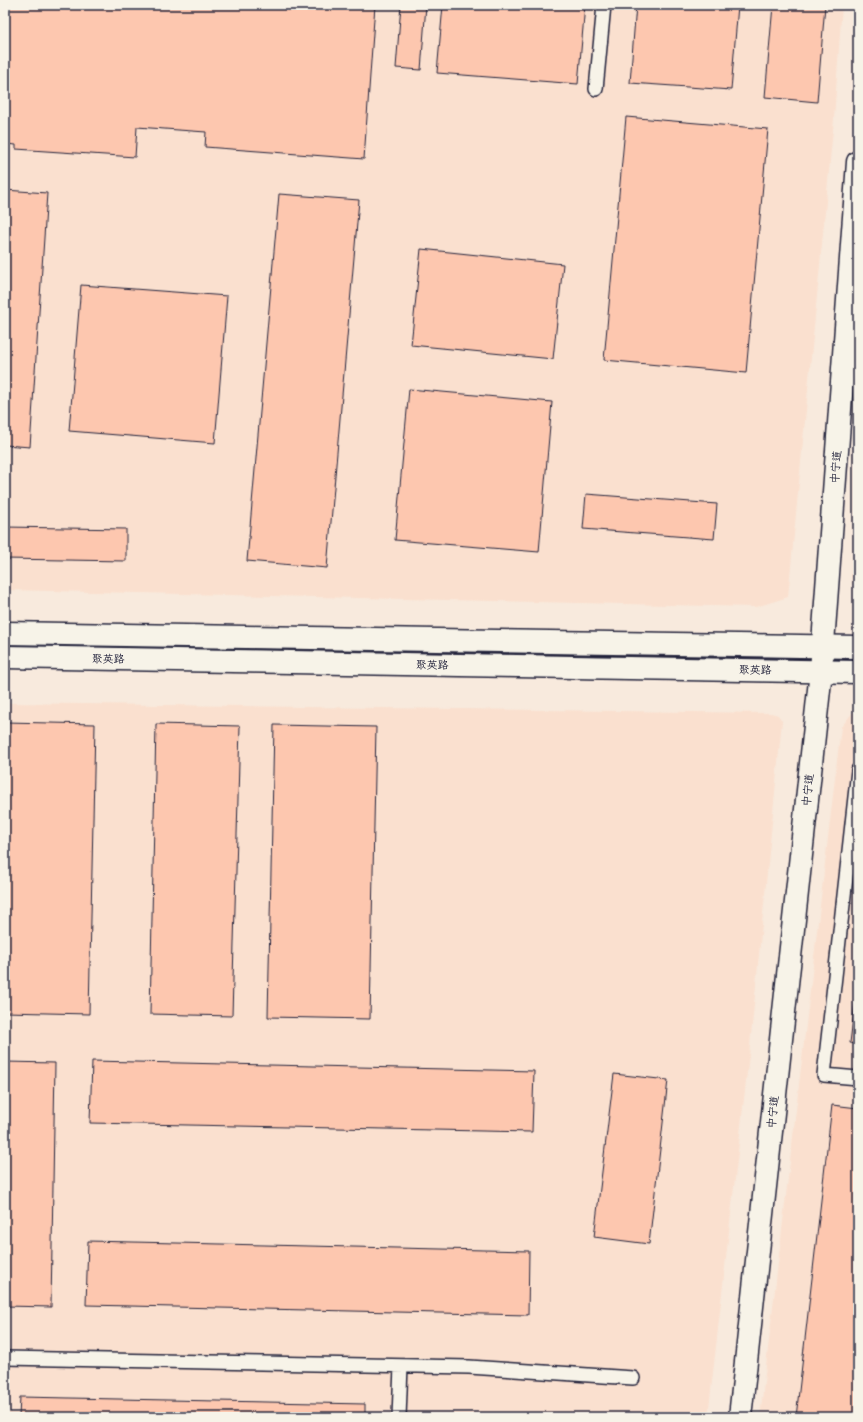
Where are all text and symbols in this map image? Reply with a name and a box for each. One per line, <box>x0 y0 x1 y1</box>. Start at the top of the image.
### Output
street label: 中宁道 <box>825 450 847 484</box>
street label: 聚英路 <box>91 649 125 669</box>
street label: 聚英路 <box>415 655 449 675</box>
street label: 聚英路 <box>738 660 772 680</box>
street label: 中宁道 <box>797 773 819 807</box>
street label: 中宁道 <box>762 1095 784 1129</box>

